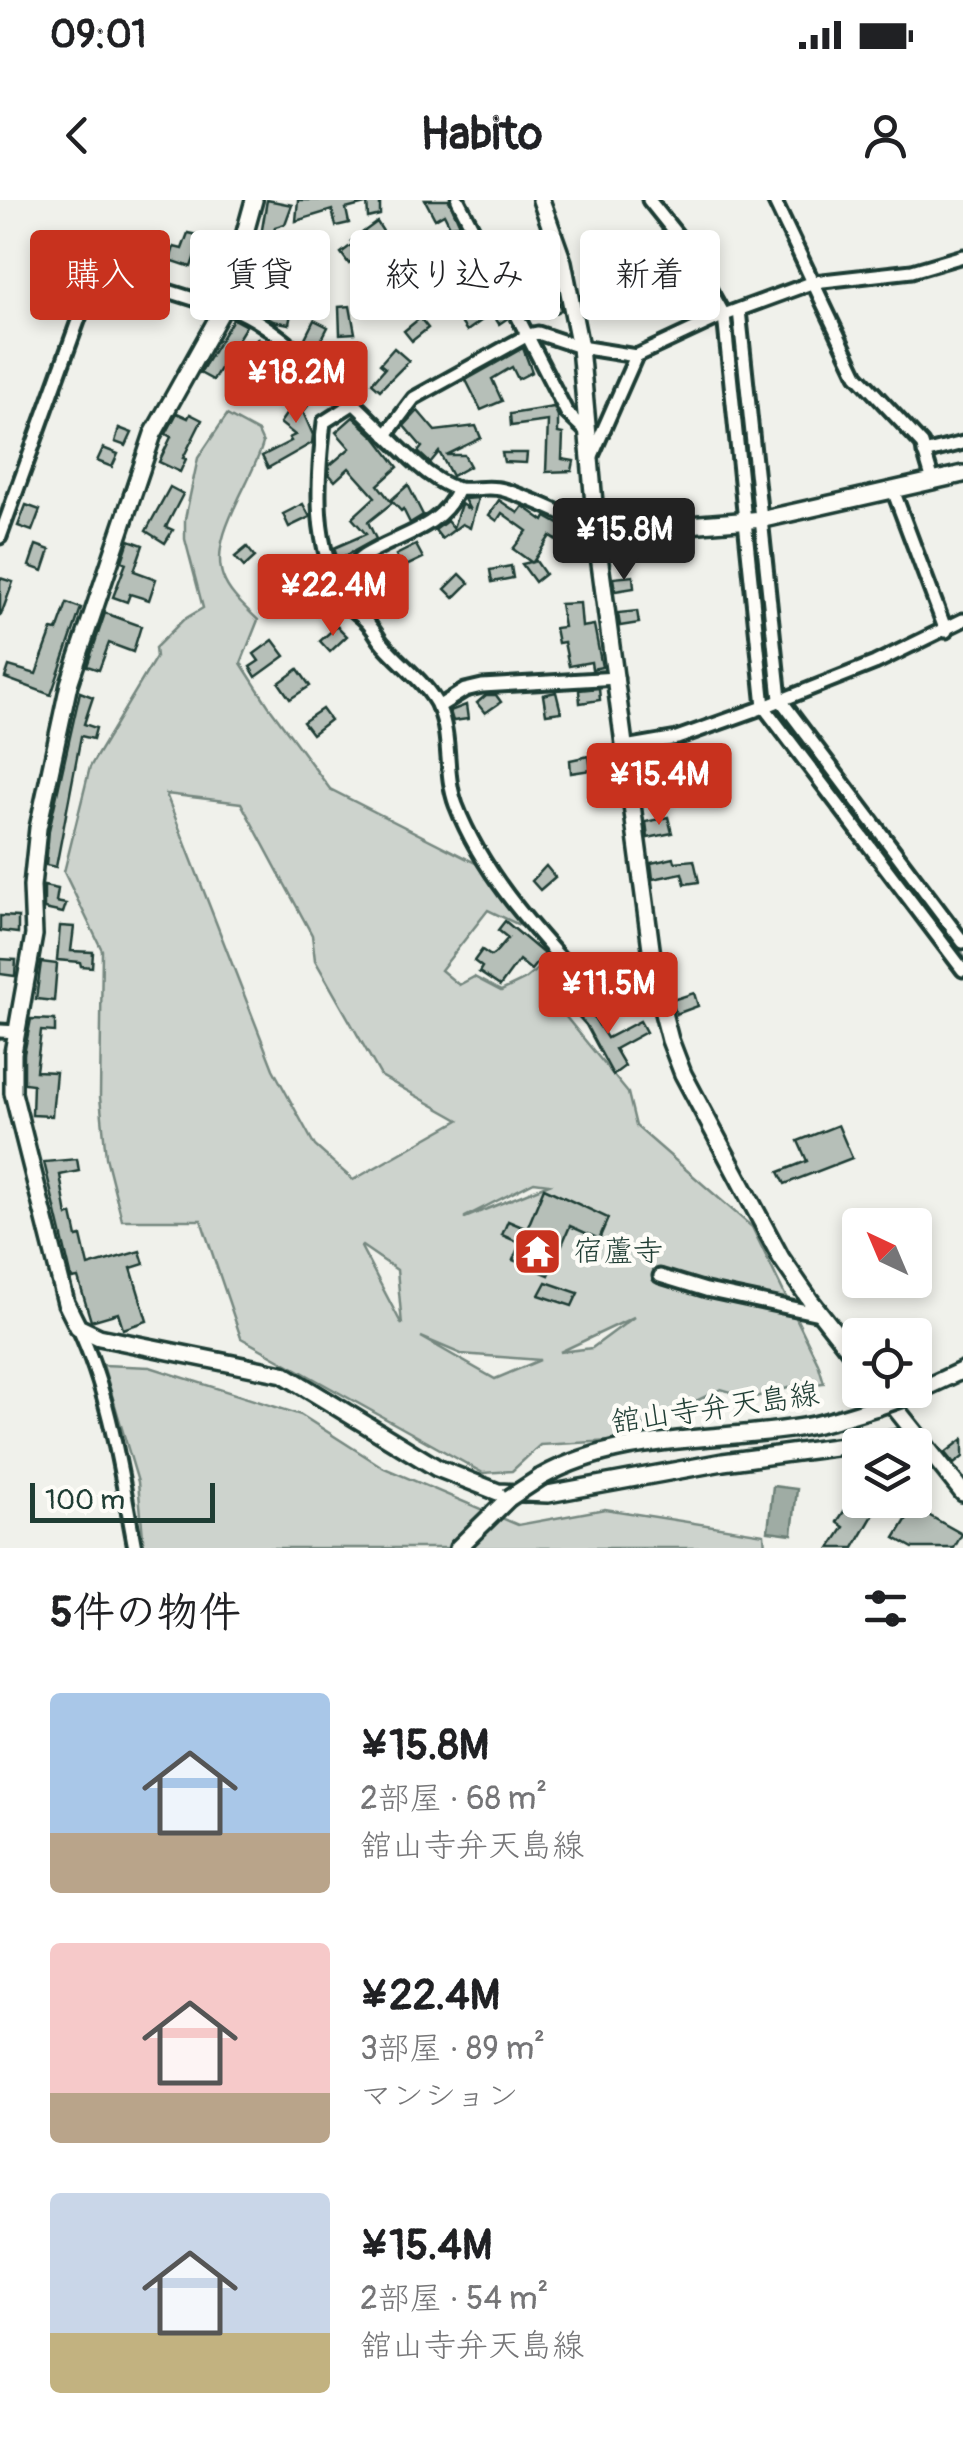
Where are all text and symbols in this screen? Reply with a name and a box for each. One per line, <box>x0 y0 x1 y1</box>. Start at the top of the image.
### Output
text: 09:01 <box>50 11 146 59</box>
text: Habito <box>421 107 542 163</box>
icon: back <box>50 108 105 163</box>
icon: person <box>858 108 913 163</box>
chip: 購入 <box>30 230 170 320</box>
chip: 賃貸 <box>190 230 330 320</box>
chip: 絞り込み <box>350 230 560 320</box>
chip: 新着 <box>580 230 720 320</box>
pin: ¥18.2M <box>215 341 377 426</box>
text: ¥18.2M <box>247 353 345 393</box>
pin: ¥15.8M <box>543 498 705 583</box>
text: ¥15.8M <box>575 510 673 550</box>
pin: ¥22.4M <box>252 554 414 639</box>
text: ¥22.4M <box>280 566 386 606</box>
pin: ¥15.4M <box>578 743 740 828</box>
text: ¥15.4M <box>609 755 709 795</box>
pin: ¥11.5M <box>527 952 689 1037</box>
text: ¥11.5M <box>561 964 655 1004</box>
north arrow <box>842 1208 932 1298</box>
map controls <box>842 1208 932 1518</box>
temple icon: 宿蘆寺 <box>512 1225 564 1277</box>
place label: 宿蘆寺 <box>573 1233 663 1270</box>
button: locate <box>842 1318 932 1408</box>
street label: 舘山寺弁天島線 <box>608 1375 822 1441</box>
button: layers <box>842 1428 932 1518</box>
scale bar <box>30 1478 215 1522</box>
text: 100 m <box>45 1483 125 1518</box>
icon: filters <box>858 1581 913 1636</box>
text: 5件の物件 <box>50 1587 241 1639</box>
text: ¥15.8M <box>360 1720 489 1772</box>
icon: home <box>130 1733 250 1853</box>
text: 2部屋 · 68 m² <box>360 1779 547 1819</box>
text: 舘山寺弁天島線 <box>360 1826 584 1866</box>
text: ¥22.4M <box>360 1970 500 2022</box>
icon: home <box>130 1983 250 2103</box>
text: 3部屋 · 89 m² <box>360 2029 545 2069</box>
text: マンション <box>360 2076 519 2116</box>
text: ¥15.4M <box>360 2220 492 2272</box>
icon: home <box>130 2233 250 2353</box>
text: 2部屋 · 54 m² <box>360 2279 548 2319</box>
text: 舘山寺弁天島線 <box>360 2326 584 2366</box>

